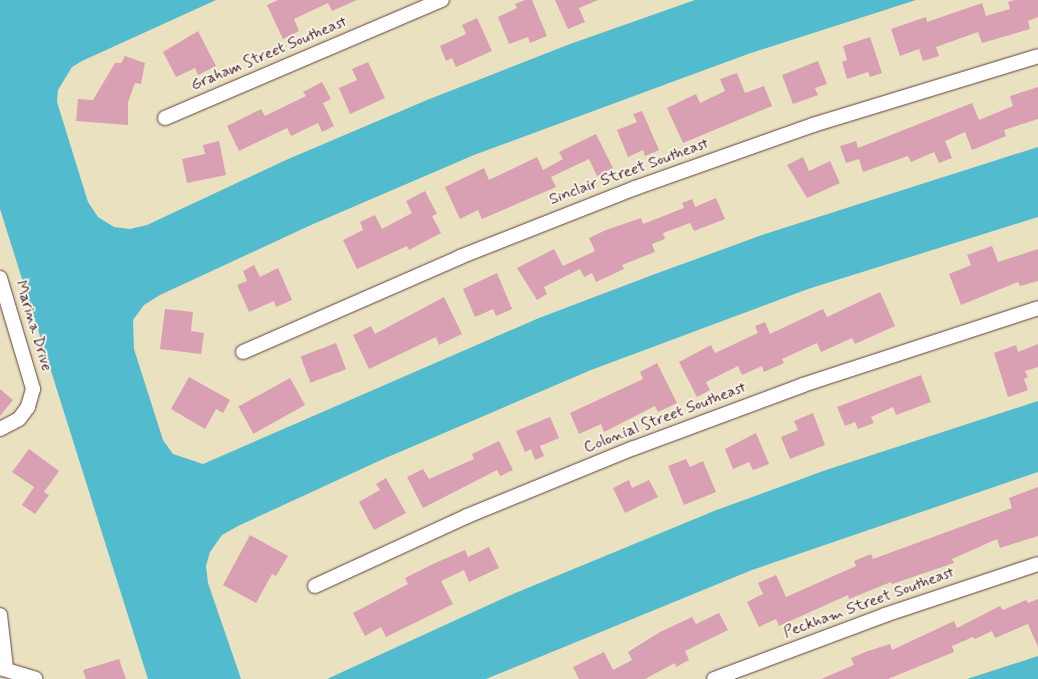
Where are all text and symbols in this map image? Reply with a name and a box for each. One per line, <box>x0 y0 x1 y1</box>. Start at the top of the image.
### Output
street label: Graham Street Southeast <box>187 12 351 96</box>
street label: Sinclair Street Southeast <box>548 135 710 209</box>
street label: Marina Drive <box>10 278 56 374</box>
street label: Colonial Street Southeast <box>581 378 749 458</box>
street label: Peckham Street Southeast <box>782 563 956 643</box>

